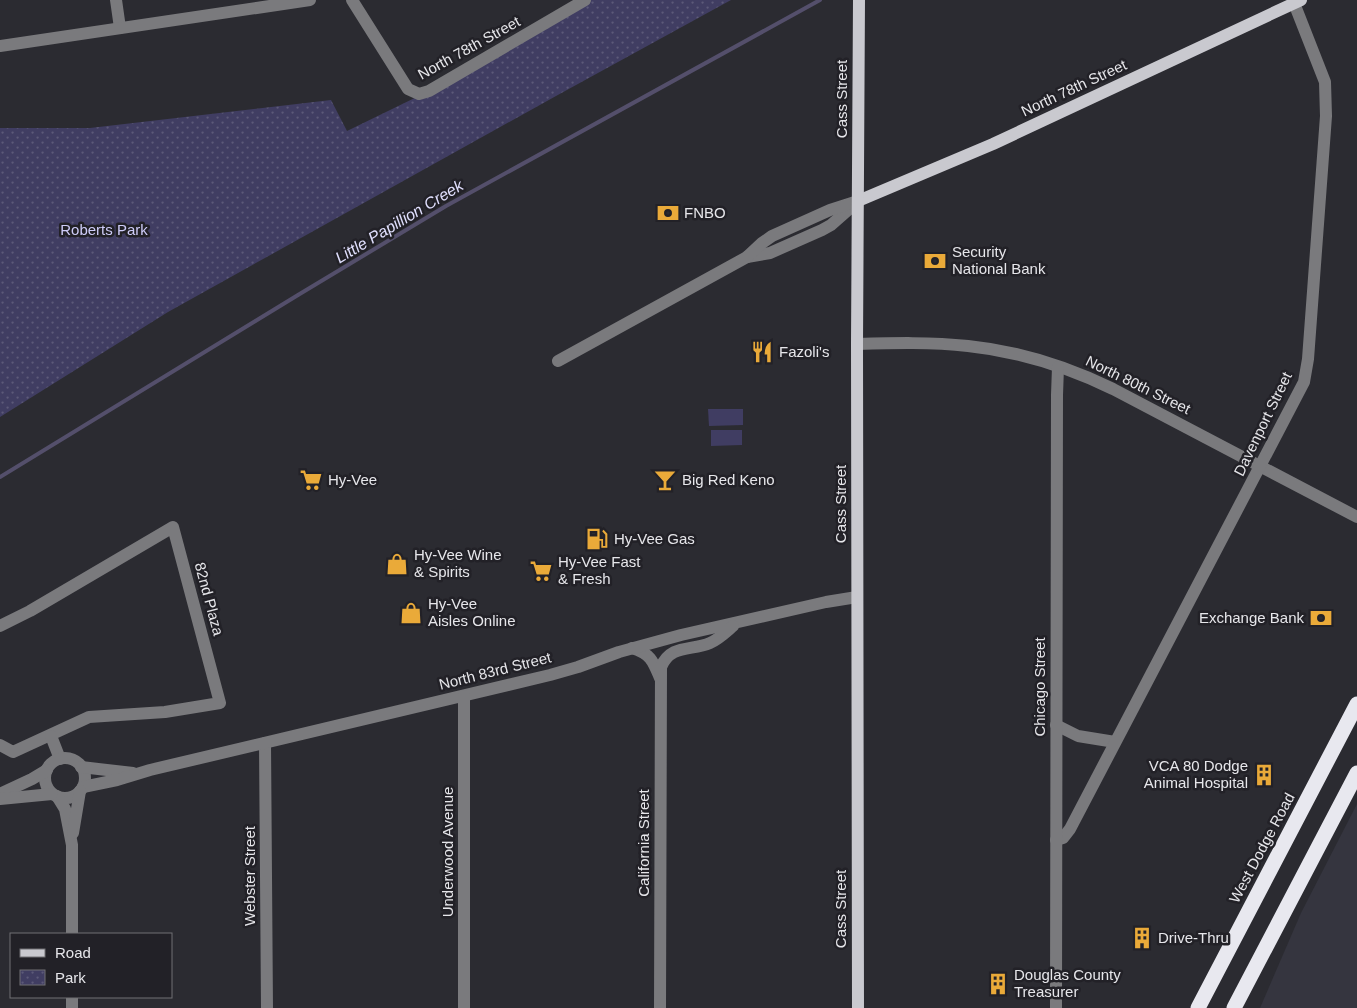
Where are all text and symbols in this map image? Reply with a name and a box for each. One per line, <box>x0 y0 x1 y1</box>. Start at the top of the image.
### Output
street label: North 78th Street <box>415 12 524 83</box>
street label: North 78th Street <box>1018 55 1130 119</box>
street label: Cass Street <box>833 59 850 138</box>
water label: Little Papillion Creek <box>332 176 467 266</box>
bank icon: FNBO <box>655 200 681 226</box>
place label: FNBO <box>684 204 726 221</box>
park label: Roberts Park <box>60 221 148 238</box>
place label: Security National Bank <box>952 243 1046 277</box>
bank icon: Security National Bank <box>922 248 948 274</box>
restaurant icon: Fazoli's <box>749 339 775 365</box>
place label: Fazoli's <box>779 343 829 360</box>
street label: North 80th Street <box>1083 352 1194 418</box>
street label: Davenport Street <box>1230 368 1295 478</box>
street label: Cass Street <box>832 464 849 543</box>
supermarket icon: Hy-Vee <box>298 467 324 493</box>
bar icon: Big Red Keno <box>652 467 678 493</box>
place label: Hy-Vee <box>328 471 377 488</box>
place label: Big Red Keno <box>682 471 775 488</box>
fuel station icon: Hy-Vee Gas <box>584 526 610 552</box>
place label: Hy-Vee Gas <box>614 530 695 547</box>
place label: Hy-Vee Wine & Spirits <box>414 546 502 580</box>
shop icon: Hy-Vee Wine & Spirits <box>384 551 410 577</box>
place label: Hy-Vee Fast & Fresh <box>558 553 641 587</box>
supermarket icon: Hy-Vee Fast & Fresh <box>528 558 554 584</box>
street label: 82nd Plaza <box>192 560 228 638</box>
place label: Hy-Vee Aisles Online <box>428 595 516 629</box>
shop icon: Hy-Vee Aisles Online <box>398 600 424 626</box>
bank icon: Exchange Bank <box>1308 605 1334 631</box>
place label: Exchange Bank <box>1199 609 1304 626</box>
street label: Chicago Street <box>1031 637 1048 737</box>
street label: North 83rd Street <box>437 648 554 693</box>
place label: VCA 80 Dodge Animal Hospital <box>1144 757 1248 791</box>
building icon: VCA 80 Dodge Animal Hospital <box>1251 762 1277 788</box>
street label: Underwood Avenue <box>439 787 456 917</box>
street label: California Street <box>635 788 652 897</box>
street label: West Dodge Road <box>1225 790 1298 906</box>
street label: Webster Street <box>241 825 258 926</box>
street label: Cass Street <box>832 869 849 948</box>
building icon: Drive-Thru <box>1129 925 1155 951</box>
place label: Drive-Thru <box>1158 929 1229 946</box>
legend <box>10 933 172 998</box>
text: Road <box>55 944 91 961</box>
place label: Douglas County Treasurer <box>1014 966 1121 1000</box>
text: Park <box>55 969 86 986</box>
building icon: Douglas County Treasurer <box>985 971 1011 997</box>

